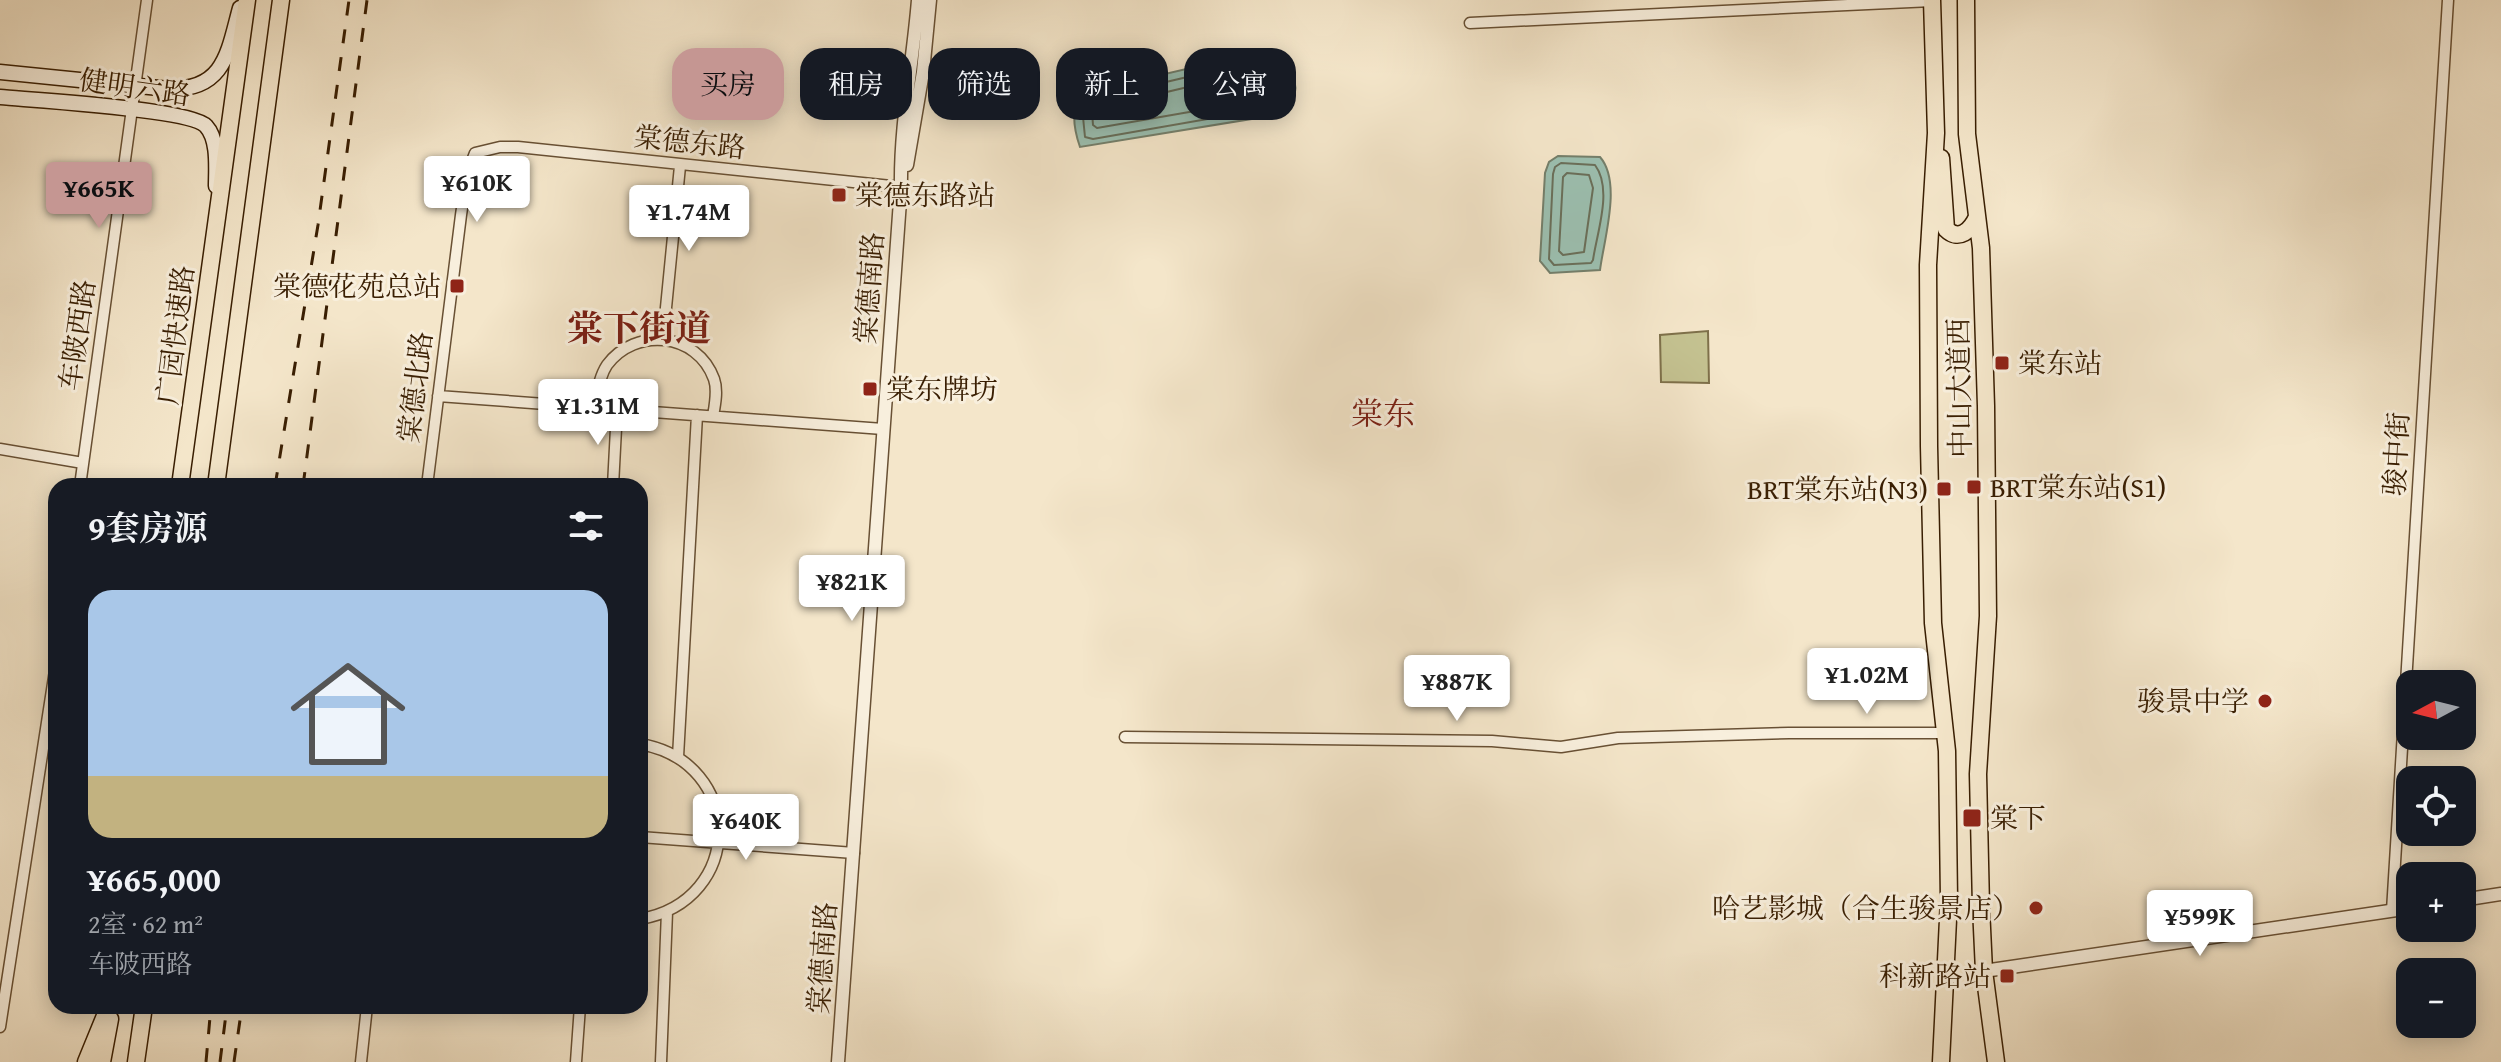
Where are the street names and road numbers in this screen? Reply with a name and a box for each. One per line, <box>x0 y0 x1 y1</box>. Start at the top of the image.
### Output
street label: 健明六路 <box>77 58 193 115</box>
street label: 棠德东路 <box>632 115 748 168</box>
street label: 棠德南路 <box>844 231 893 345</box>
street label: 广园快速路 <box>146 263 203 407</box>
street label: 车陂西路 <box>48 277 105 393</box>
street label: 中山大道西 <box>1937 318 1980 458</box>
street label: 棠德北路 <box>387 329 442 445</box>
street label: 骏中街 <box>2373 411 2418 497</box>
street label: 棠德南路 <box>797 901 846 1015</box>

